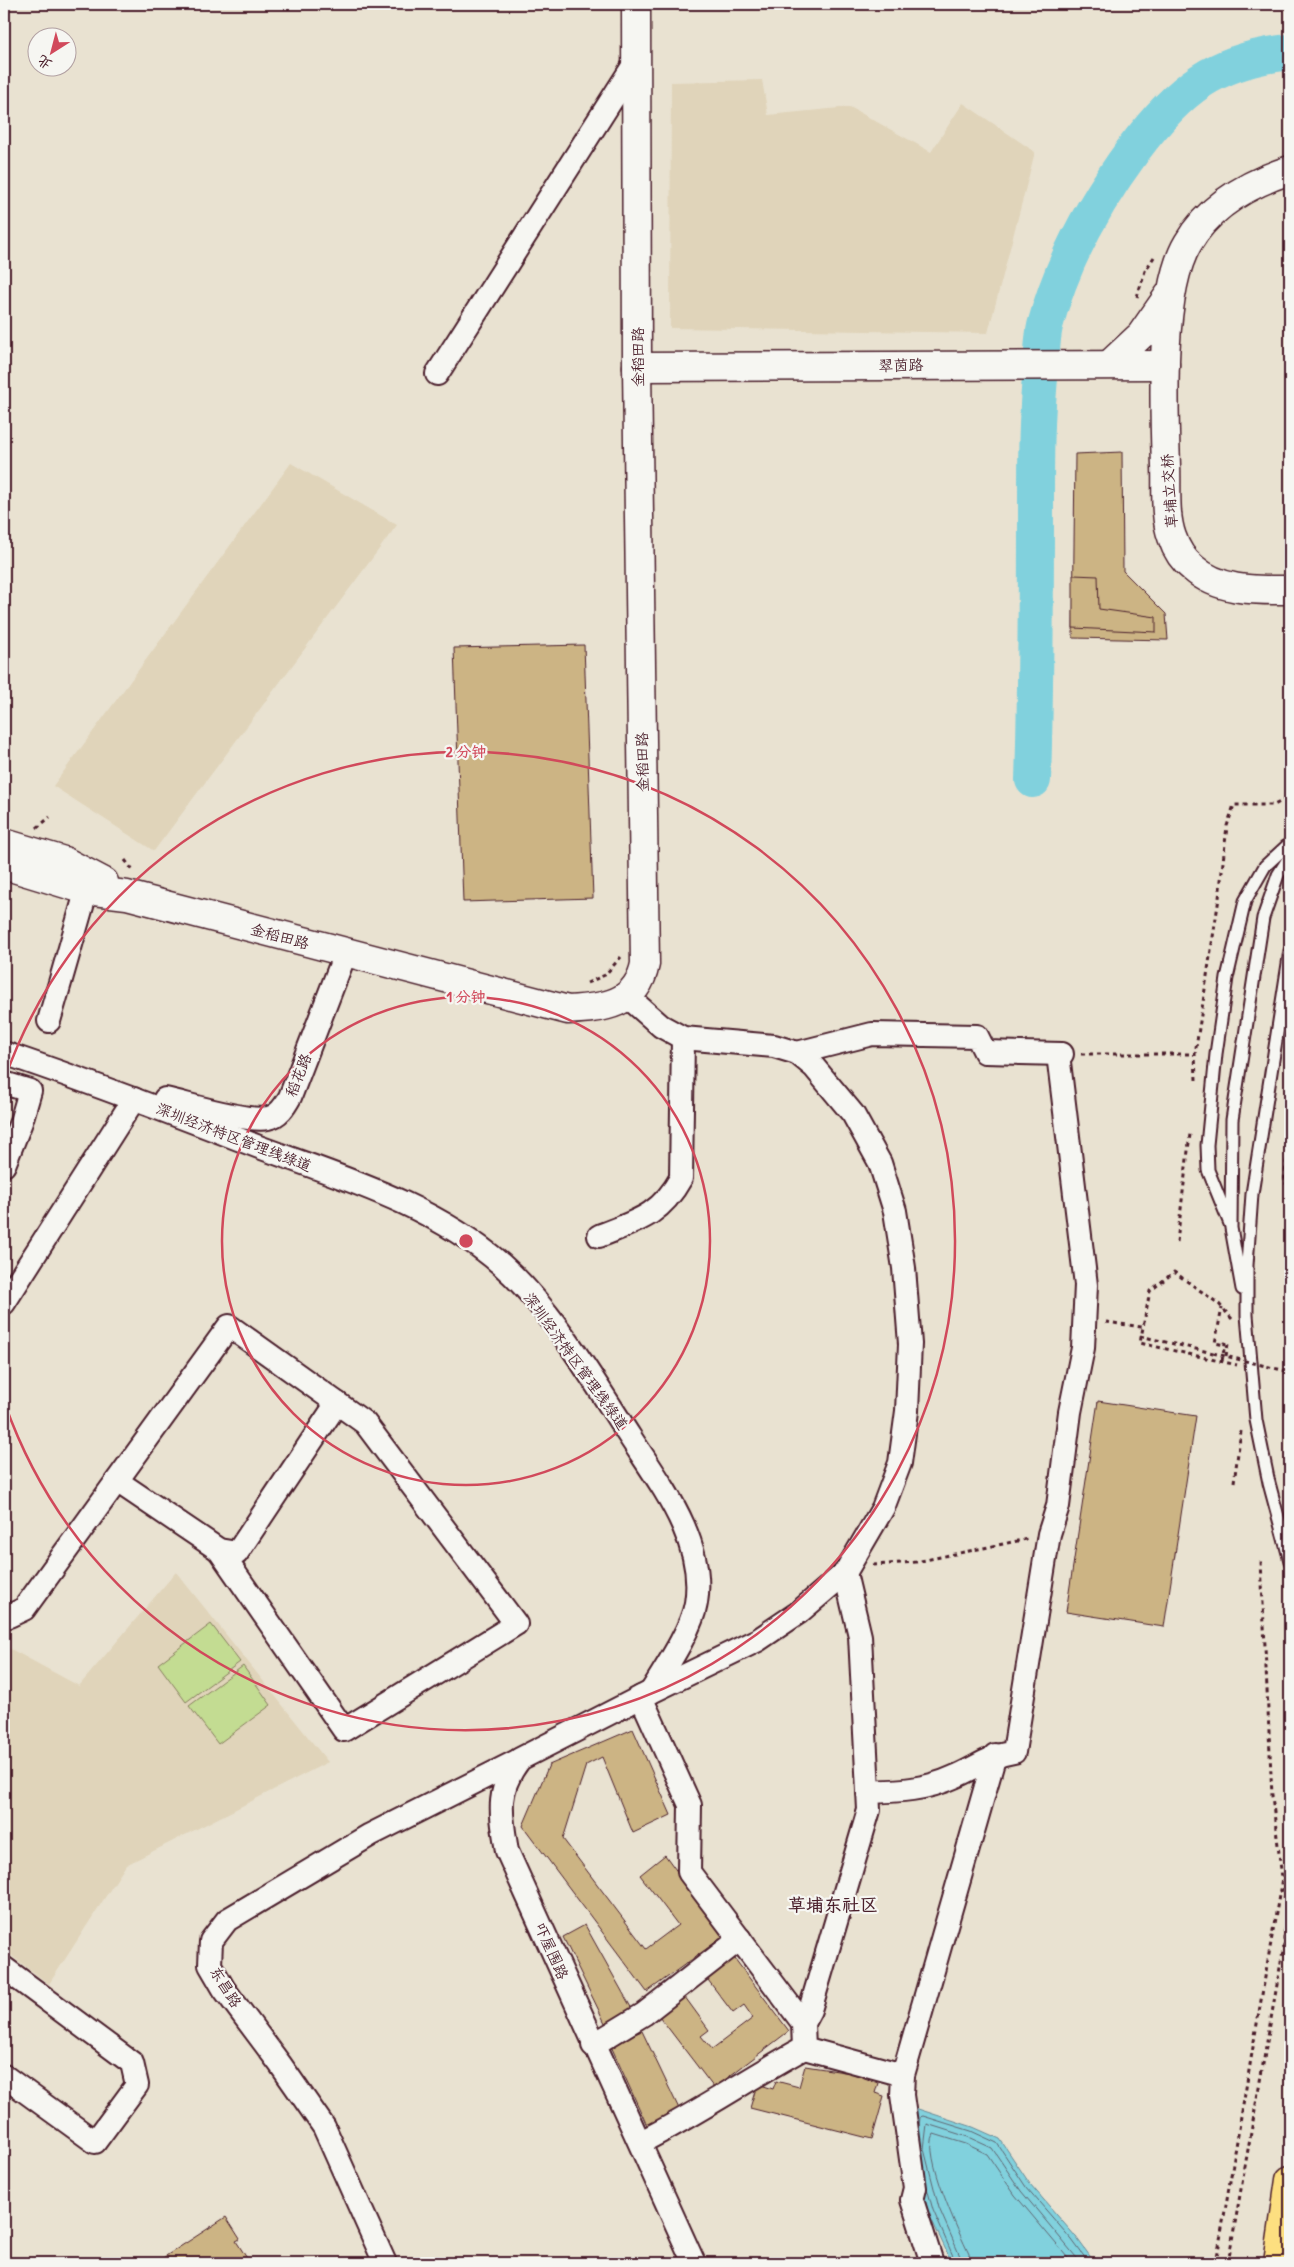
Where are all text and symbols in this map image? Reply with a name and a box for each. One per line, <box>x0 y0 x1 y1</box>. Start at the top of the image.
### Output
north arrow <box>28 28 78 78</box>
text: 北 <box>33 51 55 75</box>
street label: 金稻田路 <box>627 327 648 387</box>
street label: 翠茵路 <box>878 354 924 376</box>
street label: 草埔立交桥 <box>1156 453 1182 529</box>
street label: 金稻田路 <box>631 732 653 792</box>
text: 2 分钟 <box>446 741 486 762</box>
street label: 金稻田路 <box>248 918 312 954</box>
text: 1 分钟 <box>447 986 485 1007</box>
street label: 稻花路 <box>280 1050 316 1100</box>
street label: 深圳经济特区管理线绿道 <box>153 1098 315 1176</box>
centre of rings <box>457 1232 475 1250</box>
street label: 深圳经济特区管理线绿道 <box>519 1288 633 1434</box>
district label: 草埔东社区 <box>788 1892 878 1917</box>
street label: 吓屋围路 <box>530 1919 574 1983</box>
street label: 东昌路 <box>205 1962 247 2012</box>

